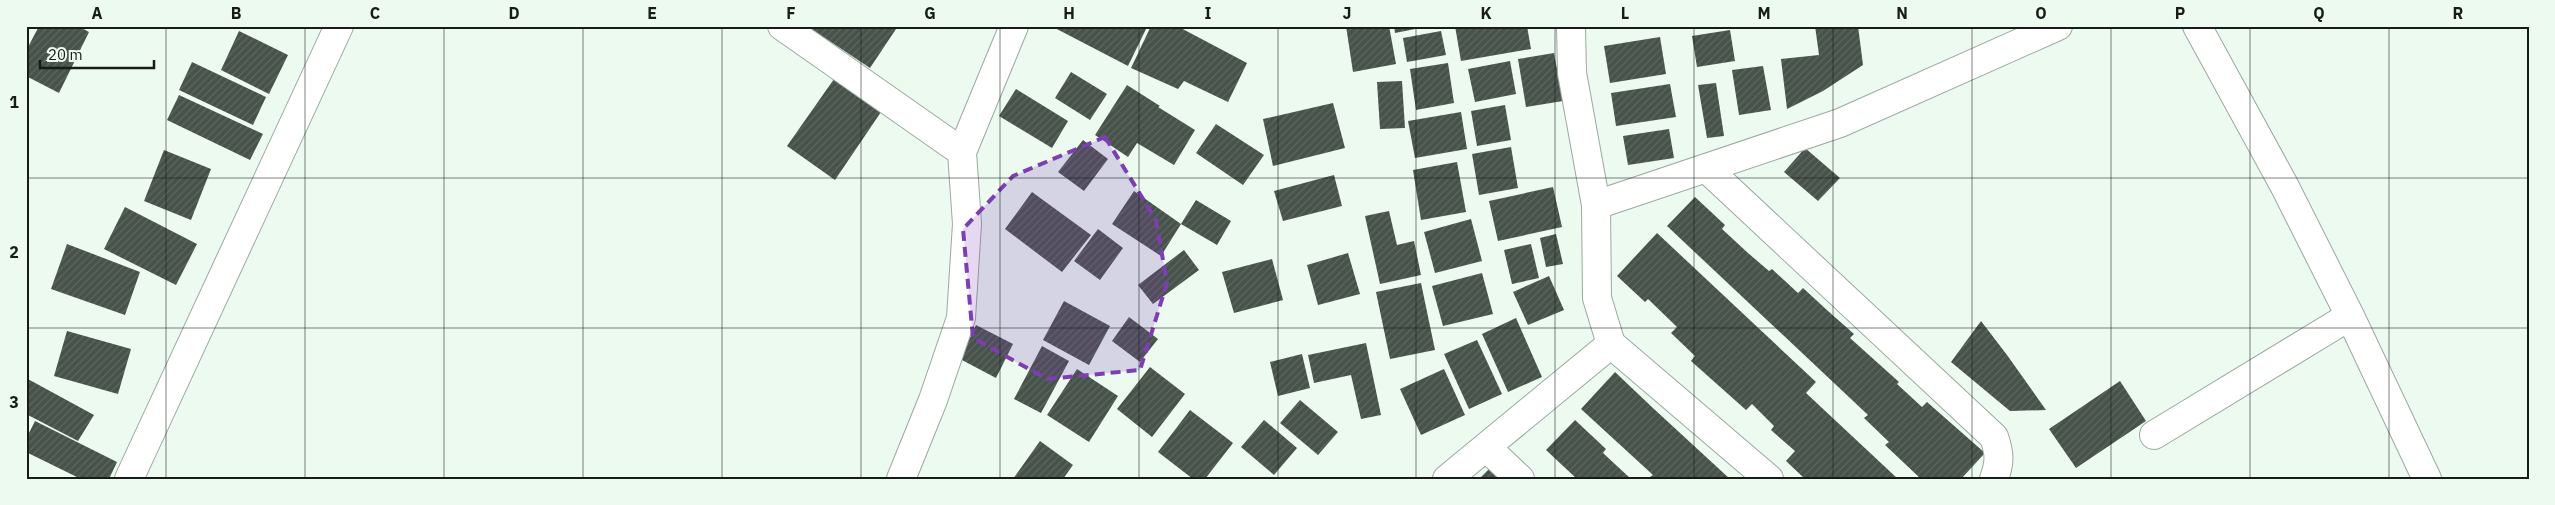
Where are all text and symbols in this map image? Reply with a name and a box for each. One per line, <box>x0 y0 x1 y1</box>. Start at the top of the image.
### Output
text: A <box>92 3 103 23</box>
text: B <box>231 3 242 23</box>
text: C <box>370 3 380 23</box>
text: D <box>508 3 520 23</box>
text: E <box>647 3 657 23</box>
text: F <box>786 3 796 23</box>
text: G <box>924 3 936 23</box>
text: H <box>1063 3 1075 23</box>
text: I <box>1205 3 1212 23</box>
text: J <box>1343 3 1351 23</box>
text: K <box>1480 3 1492 23</box>
text: L <box>1621 3 1629 23</box>
text: M <box>1757 3 1771 23</box>
text: N <box>1896 3 1908 23</box>
text: O <box>2035 3 2047 23</box>
text: P <box>2175 3 2185 23</box>
text: Q <box>2313 3 2325 23</box>
text: R <box>2453 3 2464 23</box>
scale bar <box>40 38 154 70</box>
text: 20 m <box>48 45 83 64</box>
text: 1 <box>9 92 19 112</box>
text: 2 <box>9 242 19 262</box>
text: 3 <box>9 392 19 412</box>

